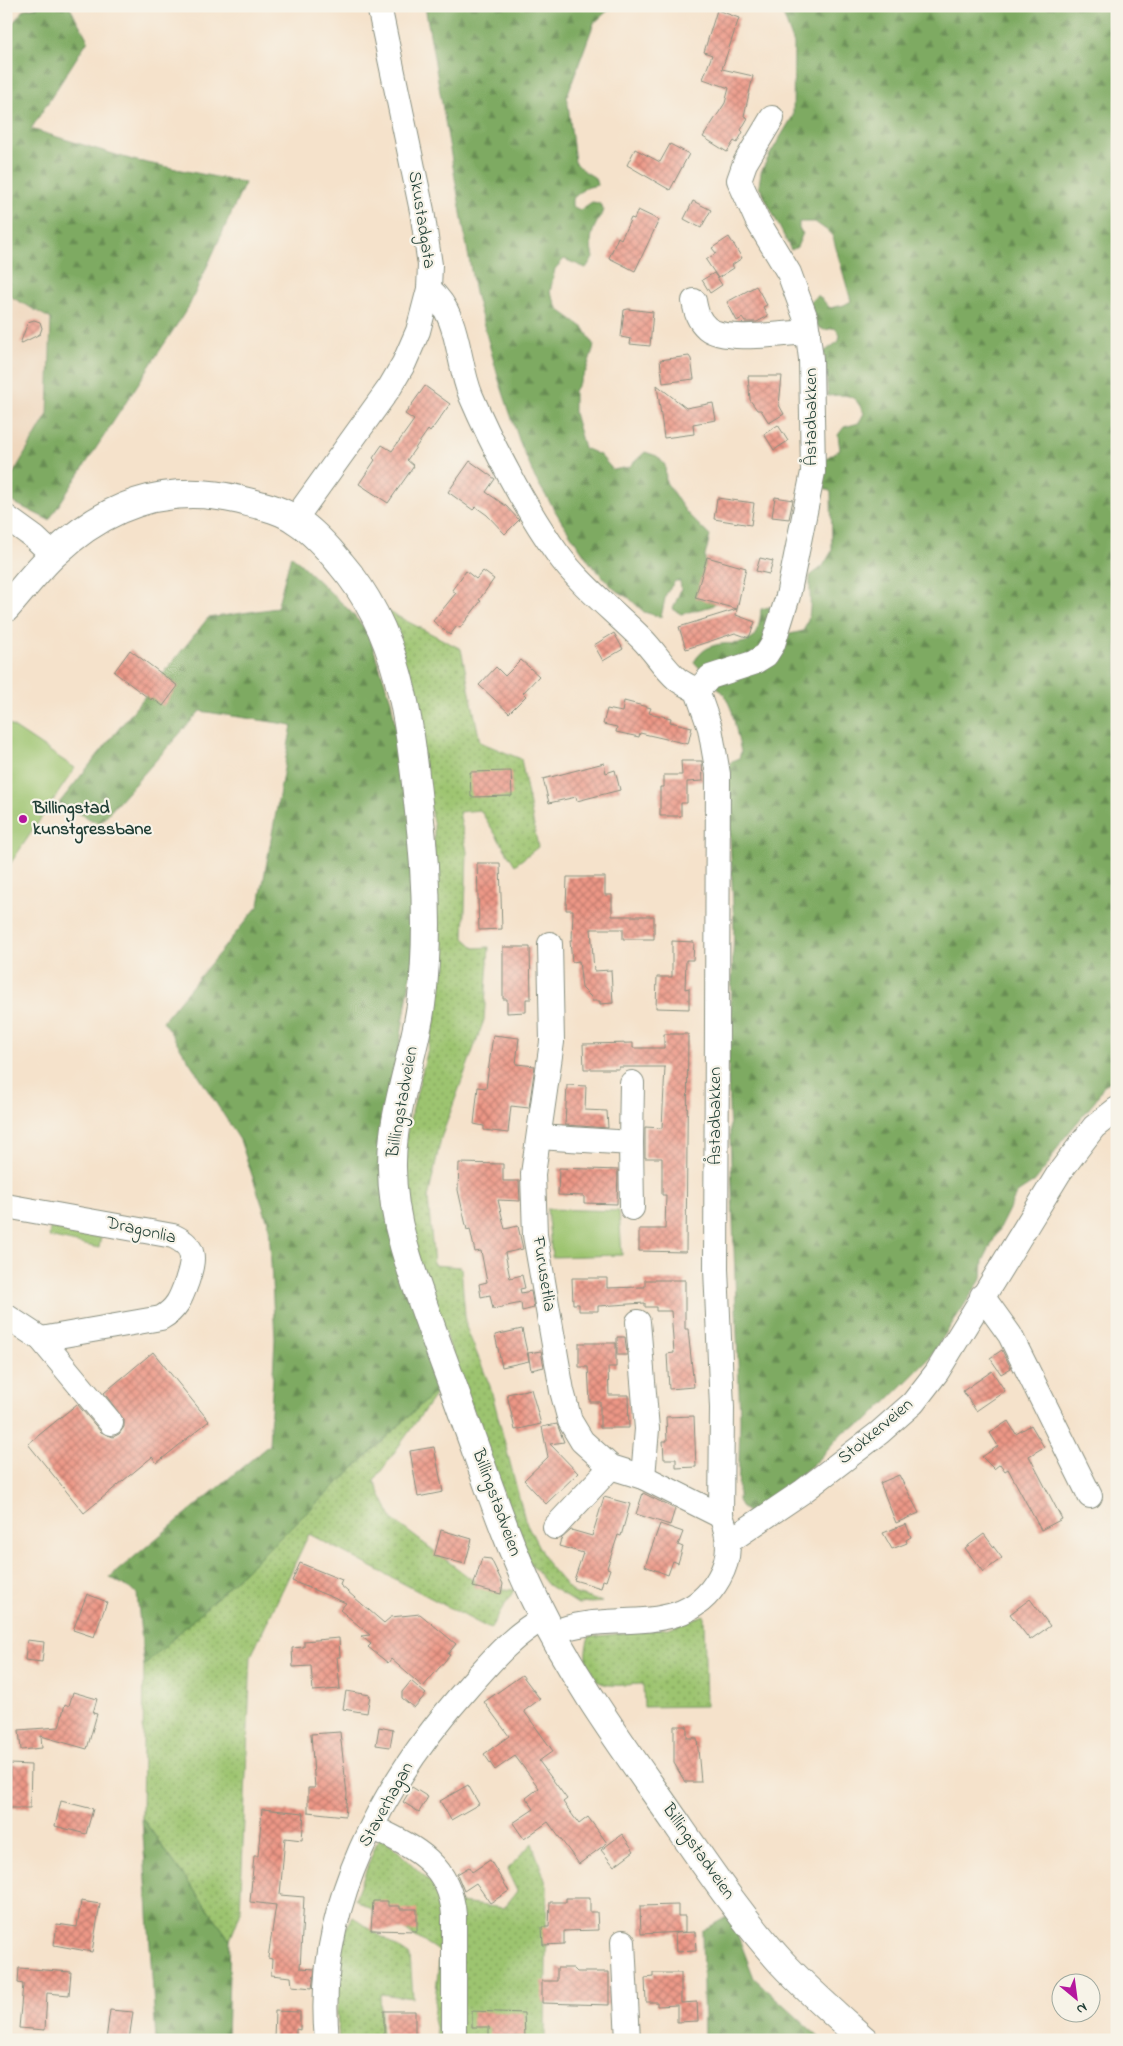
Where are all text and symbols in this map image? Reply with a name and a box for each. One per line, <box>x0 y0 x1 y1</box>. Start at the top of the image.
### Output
street label: Skustadgata <box>399 169 442 271</box>
street label: Åstadbakken <box>799 368 825 466</box>
place label: Billingstad kunstgressbane <box>32 796 152 844</box>
marker: Billingstad kunstgressbane <box>17 813 29 825</box>
street label: Billingstadveien <box>380 1044 427 1161</box>
street label: Åstadbakken <box>703 1067 729 1165</box>
street label: Dragonlia <box>102 1210 178 1253</box>
street label: Furusetlia <box>524 1234 562 1313</box>
street label: Stokkerveien <box>833 1393 920 1471</box>
street label: Billingstadveien <box>463 1445 527 1561</box>
street label: Staverhagan <box>353 1758 422 1853</box>
street label: Billingstadveien <box>654 1798 741 1906</box>
north arrow <box>1050 1974 1100 2024</box>
text: N <box>1072 1997 1091 2020</box>

